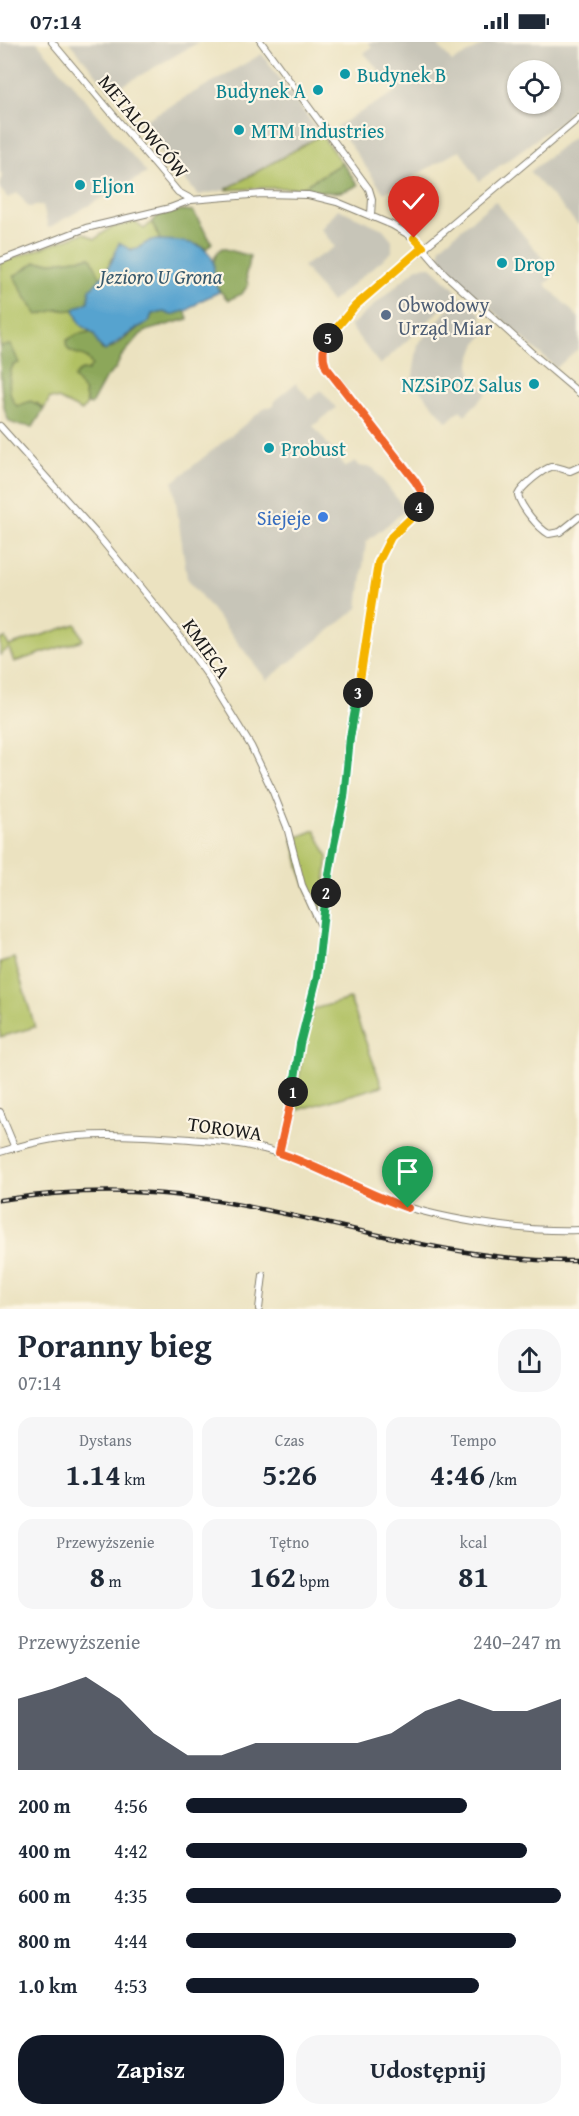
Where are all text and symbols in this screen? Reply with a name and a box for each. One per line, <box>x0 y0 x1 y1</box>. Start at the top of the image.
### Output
text: 07:14 <box>30 5 82 37</box>
place label: Budynek B <box>357 60 446 89</box>
map controls <box>507 60 561 114</box>
button: locate <box>507 60 561 114</box>
marker: Budynek B <box>338 67 352 81</box>
street label: METALOWCÓW <box>92 68 196 184</box>
place label: Budynek A <box>216 76 306 105</box>
marker: Budynek A <box>311 83 325 97</box>
place label: MTM Industries <box>251 116 385 145</box>
marker: MTM Industries <box>232 123 246 137</box>
place label: Eljon <box>92 171 135 200</box>
pin <box>388 176 439 238</box>
marker: Eljon <box>73 178 87 192</box>
icon: check <box>397 185 430 218</box>
place label: Drop <box>514 249 555 278</box>
marker: Drop <box>495 256 509 270</box>
water label: Jezioro U Grona <box>97 261 223 292</box>
place label: Obwodowy Urząd Miar <box>398 290 492 342</box>
marker: Obwodowy Urząd Miar <box>379 308 393 322</box>
pin: 5 <box>313 323 343 353</box>
text: 5 <box>324 326 332 350</box>
place label: NZSiPOZ Salus <box>401 370 522 399</box>
marker: NZSiPOZ Salus <box>527 377 541 391</box>
place label: Probust <box>281 434 346 463</box>
marker: Probust <box>262 441 276 455</box>
pin: 4 <box>404 492 434 522</box>
text: 4 <box>415 495 423 519</box>
place label: Siejeje <box>257 503 311 532</box>
marker: Siejeje <box>316 510 330 524</box>
street label: KMIECA <box>176 612 238 684</box>
pin: 3 <box>343 678 373 708</box>
text: 3 <box>354 681 362 705</box>
pin: 2 <box>311 878 341 908</box>
text: 2 <box>322 881 330 905</box>
pin: 1 <box>278 1077 308 1107</box>
text: 1 <box>289 1080 297 1104</box>
street label: TOROWA <box>186 1108 264 1148</box>
pin <box>382 1146 433 1208</box>
icon: arrive <box>391 1155 424 1188</box>
text: Poranny bieg <box>18 1321 212 1369</box>
button: share <box>498 1329 561 1392</box>
text: 07:14 <box>18 1368 61 1397</box>
text: Dystans <box>79 1428 132 1452</box>
text: Czas <box>275 1428 304 1452</box>
text: Tempo <box>451 1428 496 1452</box>
text: 1.14 <box>66 1452 121 1496</box>
text: 5:26 <box>262 1452 317 1496</box>
text: 4:46 <box>430 1452 485 1496</box>
text: km <box>121 1467 145 1491</box>
text: /km <box>485 1467 517 1491</box>
text: Przewyższenie <box>57 1530 154 1554</box>
text: Tętno <box>270 1530 309 1554</box>
text: kcal <box>460 1530 487 1554</box>
text: 8 <box>89 1554 105 1598</box>
text: 162 <box>249 1554 296 1598</box>
text: 81 <box>458 1554 489 1598</box>
text: m <box>105 1569 122 1593</box>
text: bpm <box>296 1569 330 1593</box>
text: Przewyższenie <box>18 1627 140 1656</box>
text: 240–247 m <box>473 1627 561 1656</box>
text: 200 m <box>18 1791 71 1820</box>
text: 4:56 <box>114 1791 148 1820</box>
text: 400 m <box>18 1836 71 1865</box>
text: 4:42 <box>114 1836 148 1865</box>
text: 600 m <box>18 1881 71 1910</box>
text: 4:35 <box>114 1881 148 1910</box>
text: 800 m <box>18 1926 71 1955</box>
text: 4:44 <box>114 1926 148 1955</box>
text: 1.0 km <box>18 1971 77 2000</box>
text: 4:53 <box>114 1971 148 2000</box>
button: Zapisz <box>18 2035 284 2104</box>
button: Udostępnij <box>296 2035 561 2104</box>

